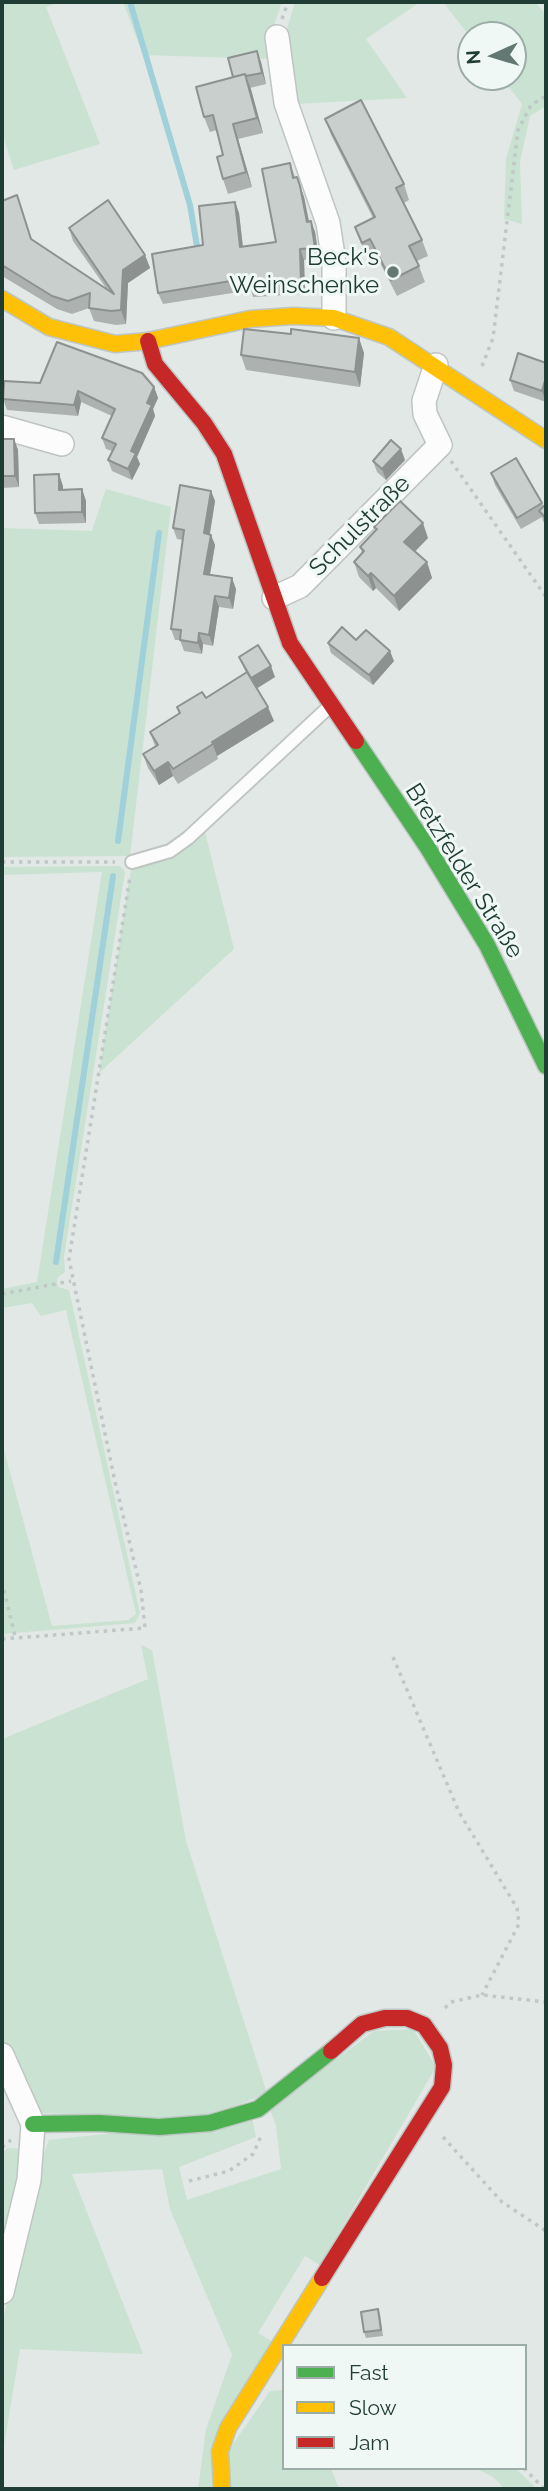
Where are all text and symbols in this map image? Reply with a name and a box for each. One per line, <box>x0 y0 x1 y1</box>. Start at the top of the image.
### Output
north arrow <box>457 21 527 91</box>
text: N <box>462 49 485 65</box>
place label: Beck's Weinschenke <box>229 244 379 300</box>
marker: Beck's Weinschenke <box>385 264 401 280</box>
street label: Schulstraße <box>304 470 416 582</box>
street label: Bretzfelder Straße <box>399 778 529 964</box>
legend <box>282 2344 527 2470</box>
text: Fast <box>349 2360 389 2385</box>
text: Slow <box>349 2395 397 2420</box>
text: Jam <box>349 2430 390 2455</box>

